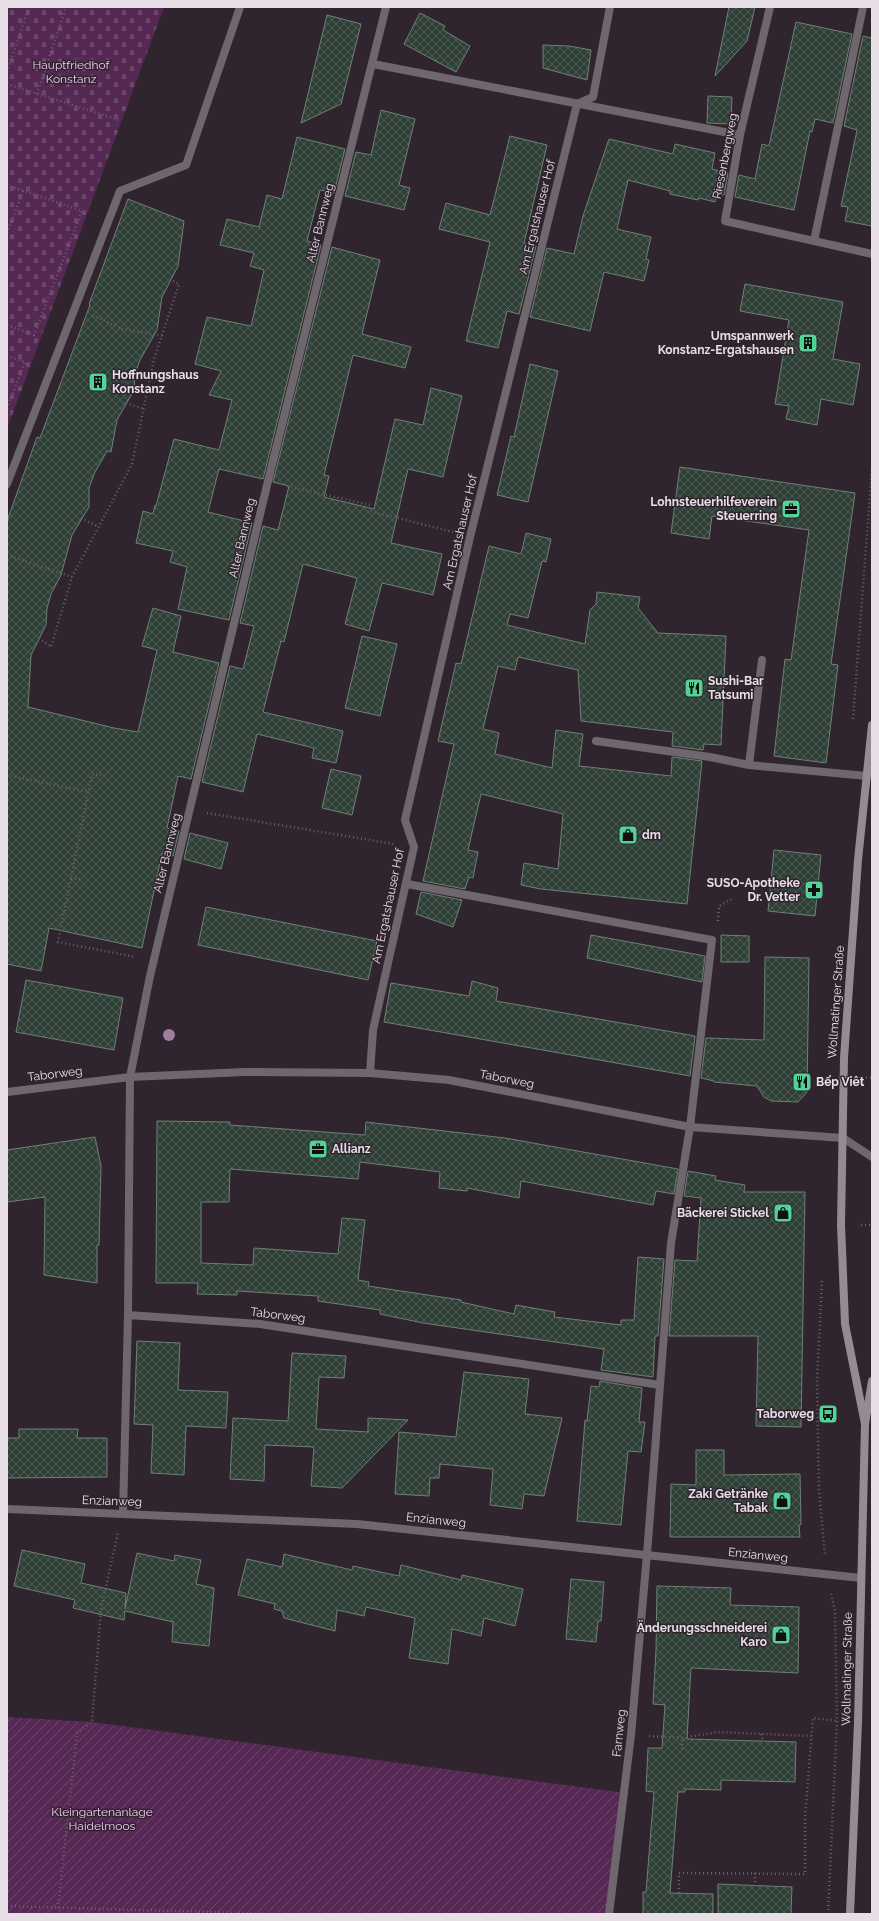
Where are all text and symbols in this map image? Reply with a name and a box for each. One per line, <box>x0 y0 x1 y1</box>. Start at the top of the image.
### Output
park label: Hauptfriedhof Konstanz <box>32 58 111 86</box>
street label: Riesenbergweg <box>710 112 740 200</box>
street label: Am Ergatshauser Hof <box>516 157 558 276</box>
street label: Alter Bannweg <box>303 182 337 264</box>
place label: Umspannwerk Konstanz-Ergatshausen <box>658 329 794 357</box>
building icon: Umspannwerk Konstanz-Ergatshausen <box>797 332 819 354</box>
place label: Hoffnungshaus Konstanz <box>112 368 199 396</box>
building icon: Hoffnungshaus Konstanz <box>87 371 109 393</box>
street label: Am Ergatshauser Hof <box>440 472 480 591</box>
place label: Lohnsteuerhilfeverein Steuerring <box>650 495 777 523</box>
street label: Alter Bannweg <box>226 497 258 579</box>
office icon: Lohnsteuerhilfeverein Steuerring <box>780 498 802 520</box>
place label: Sushi-Bar Tatsumi <box>708 674 764 702</box>
restaurant icon: Sushi-Bar Tatsumi <box>683 677 705 699</box>
street label: Alter Bannweg <box>150 812 184 894</box>
shop icon: dm <box>617 824 639 846</box>
place label: dm <box>642 828 661 842</box>
street label: Am Ergatshauser Hof <box>369 846 407 965</box>
place label: SUSO-Apotheke Dr. Vetter <box>707 876 800 904</box>
pharmacy icon: SUSO-Apotheke Dr. Vetter <box>803 879 825 901</box>
street label: Wollmatinger Straße <box>825 945 847 1059</box>
street label: Taborweg <box>27 1064 83 1084</box>
street label: Taborweg <box>478 1067 536 1091</box>
restaurant icon: Bếp Viêt <box>791 1071 813 1093</box>
place label: Bếp Viêt <box>816 1075 865 1089</box>
office icon: Allianz <box>307 1138 329 1160</box>
place label: Allianz <box>332 1142 371 1156</box>
shop icon: Bäckerei Stickel <box>772 1202 794 1224</box>
place label: Bäckerei Stickel <box>677 1206 769 1220</box>
street label: Taborweg <box>250 1305 306 1325</box>
bus stop icon: Taborweg <box>817 1403 839 1425</box>
place label: Taborweg <box>757 1407 814 1421</box>
place label: Zaki Getränke Tabak <box>688 1487 768 1515</box>
shop icon: Zaki Getränke Tabak <box>771 1490 793 1512</box>
street label: Enzianweg <box>82 1493 142 1509</box>
street label: Enzianweg <box>405 1510 467 1530</box>
street label: Enzianweg <box>727 1545 789 1565</box>
street label: Wollmatinger Straße <box>839 1612 855 1726</box>
place label: Änderungsschneiderei Karo <box>637 1620 767 1649</box>
shop icon: Änderungsschneiderei Karo <box>770 1624 792 1646</box>
street label: Farnweg <box>610 1708 628 1758</box>
park label: Kleingartenanlage Haidelmoos <box>51 1805 153 1833</box>

